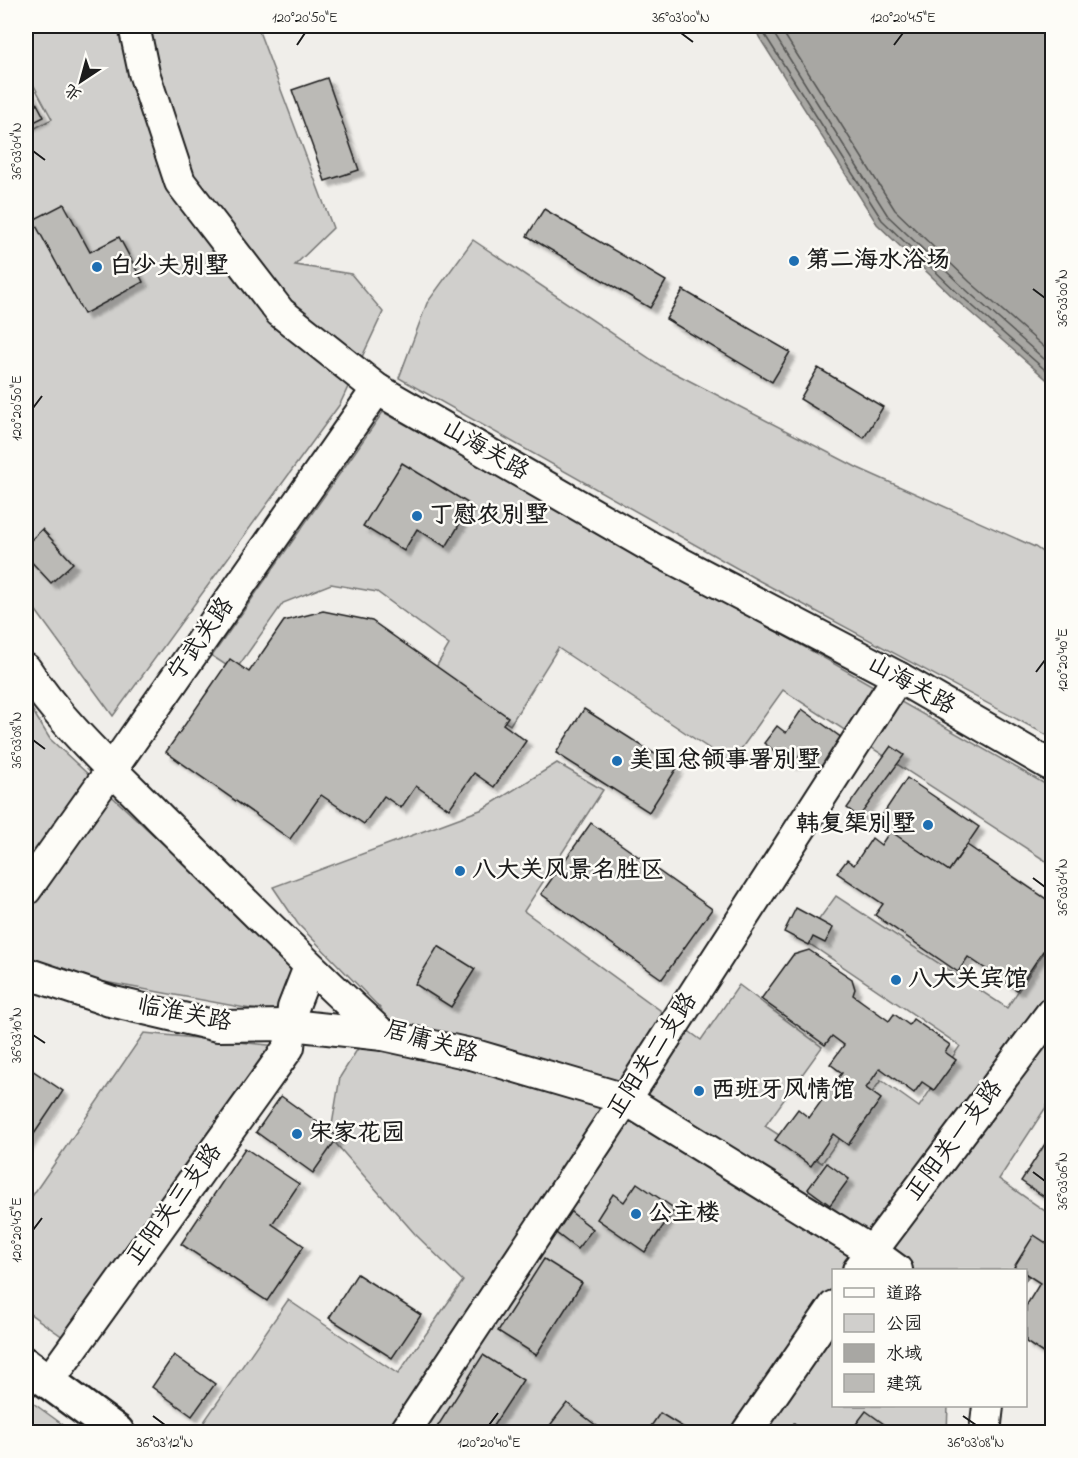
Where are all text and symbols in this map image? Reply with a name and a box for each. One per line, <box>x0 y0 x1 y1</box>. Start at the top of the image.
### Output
text: 120°20'50"E <box>272 7 338 29</box>
text: 36°03'00"N <box>652 7 710 29</box>
text: 120°20'45"E <box>870 7 936 29</box>
north arrow <box>51 51 111 111</box>
text: 北 <box>60 77 87 106</box>
text: 36°03'04"N <box>6 122 28 180</box>
place label: 第二海水浴场 <box>806 244 950 279</box>
place label: 白少夫别墅 <box>109 250 229 285</box>
marker: 第二海水浴场 <box>787 254 801 268</box>
marker: 白少夫别墅 <box>90 260 104 274</box>
text: 36°03'00"N <box>1052 269 1074 327</box>
text: 120°20'50"E <box>6 375 28 441</box>
street label: 山海关路 <box>435 412 535 490</box>
place label: 丁慰农别墅 <box>429 499 549 534</box>
marker: 丁慰农别墅 <box>410 509 424 523</box>
street label: 宁武关路 <box>160 591 244 689</box>
text: 120°20'40"E <box>1052 628 1074 692</box>
street label: 山海关路 <box>861 647 961 725</box>
text: 36°03'08"N <box>6 712 28 768</box>
place label: 美国总领事署别墅 <box>629 744 821 779</box>
marker: 美国总领事署别墅 <box>610 754 624 768</box>
place label: 韩复榘别墅 <box>796 808 916 843</box>
marker: 韩复榘别墅 <box>921 818 935 832</box>
place label: 八大关风景名胜区 <box>472 854 664 889</box>
text: 36°03'04"N <box>1052 858 1074 916</box>
marker: 八大关风景名胜区 <box>453 864 467 878</box>
place label: 八大关宾馆 <box>908 963 1028 998</box>
marker: 八大关宾馆 <box>889 973 903 987</box>
street label: 正阳关二支路 <box>599 986 707 1126</box>
street label: 临淮关路 <box>134 989 234 1041</box>
text: 36°03'10"N <box>6 1007 28 1063</box>
street label: 居庸关路 <box>380 1013 482 1073</box>
street label: 正阳关一支路 <box>898 1073 1012 1209</box>
place label: 西班牙风情馆 <box>711 1074 855 1109</box>
marker: 西班牙风情馆 <box>692 1084 706 1098</box>
place label: 宋家花园 <box>309 1117 405 1152</box>
marker: 宋家花园 <box>290 1127 304 1141</box>
street label: 正阳关三支路 <box>119 1136 231 1274</box>
text: 36°03'06"N <box>1052 1152 1074 1210</box>
text: 120°20'45"E <box>6 1197 28 1263</box>
place label: 公主楼 <box>648 1197 720 1232</box>
marker: 公主楼 <box>629 1207 643 1221</box>
legend <box>832 1269 1027 1407</box>
text: 道路 <box>886 1282 922 1308</box>
text: 公园 <box>886 1312 922 1338</box>
text: 水域 <box>886 1342 922 1368</box>
text: 建筑 <box>886 1372 922 1398</box>
text: 36°03'12"N <box>137 1432 193 1454</box>
text: 120°20'40"E <box>457 1432 521 1454</box>
text: 36°03'08"N <box>948 1432 1004 1454</box>

